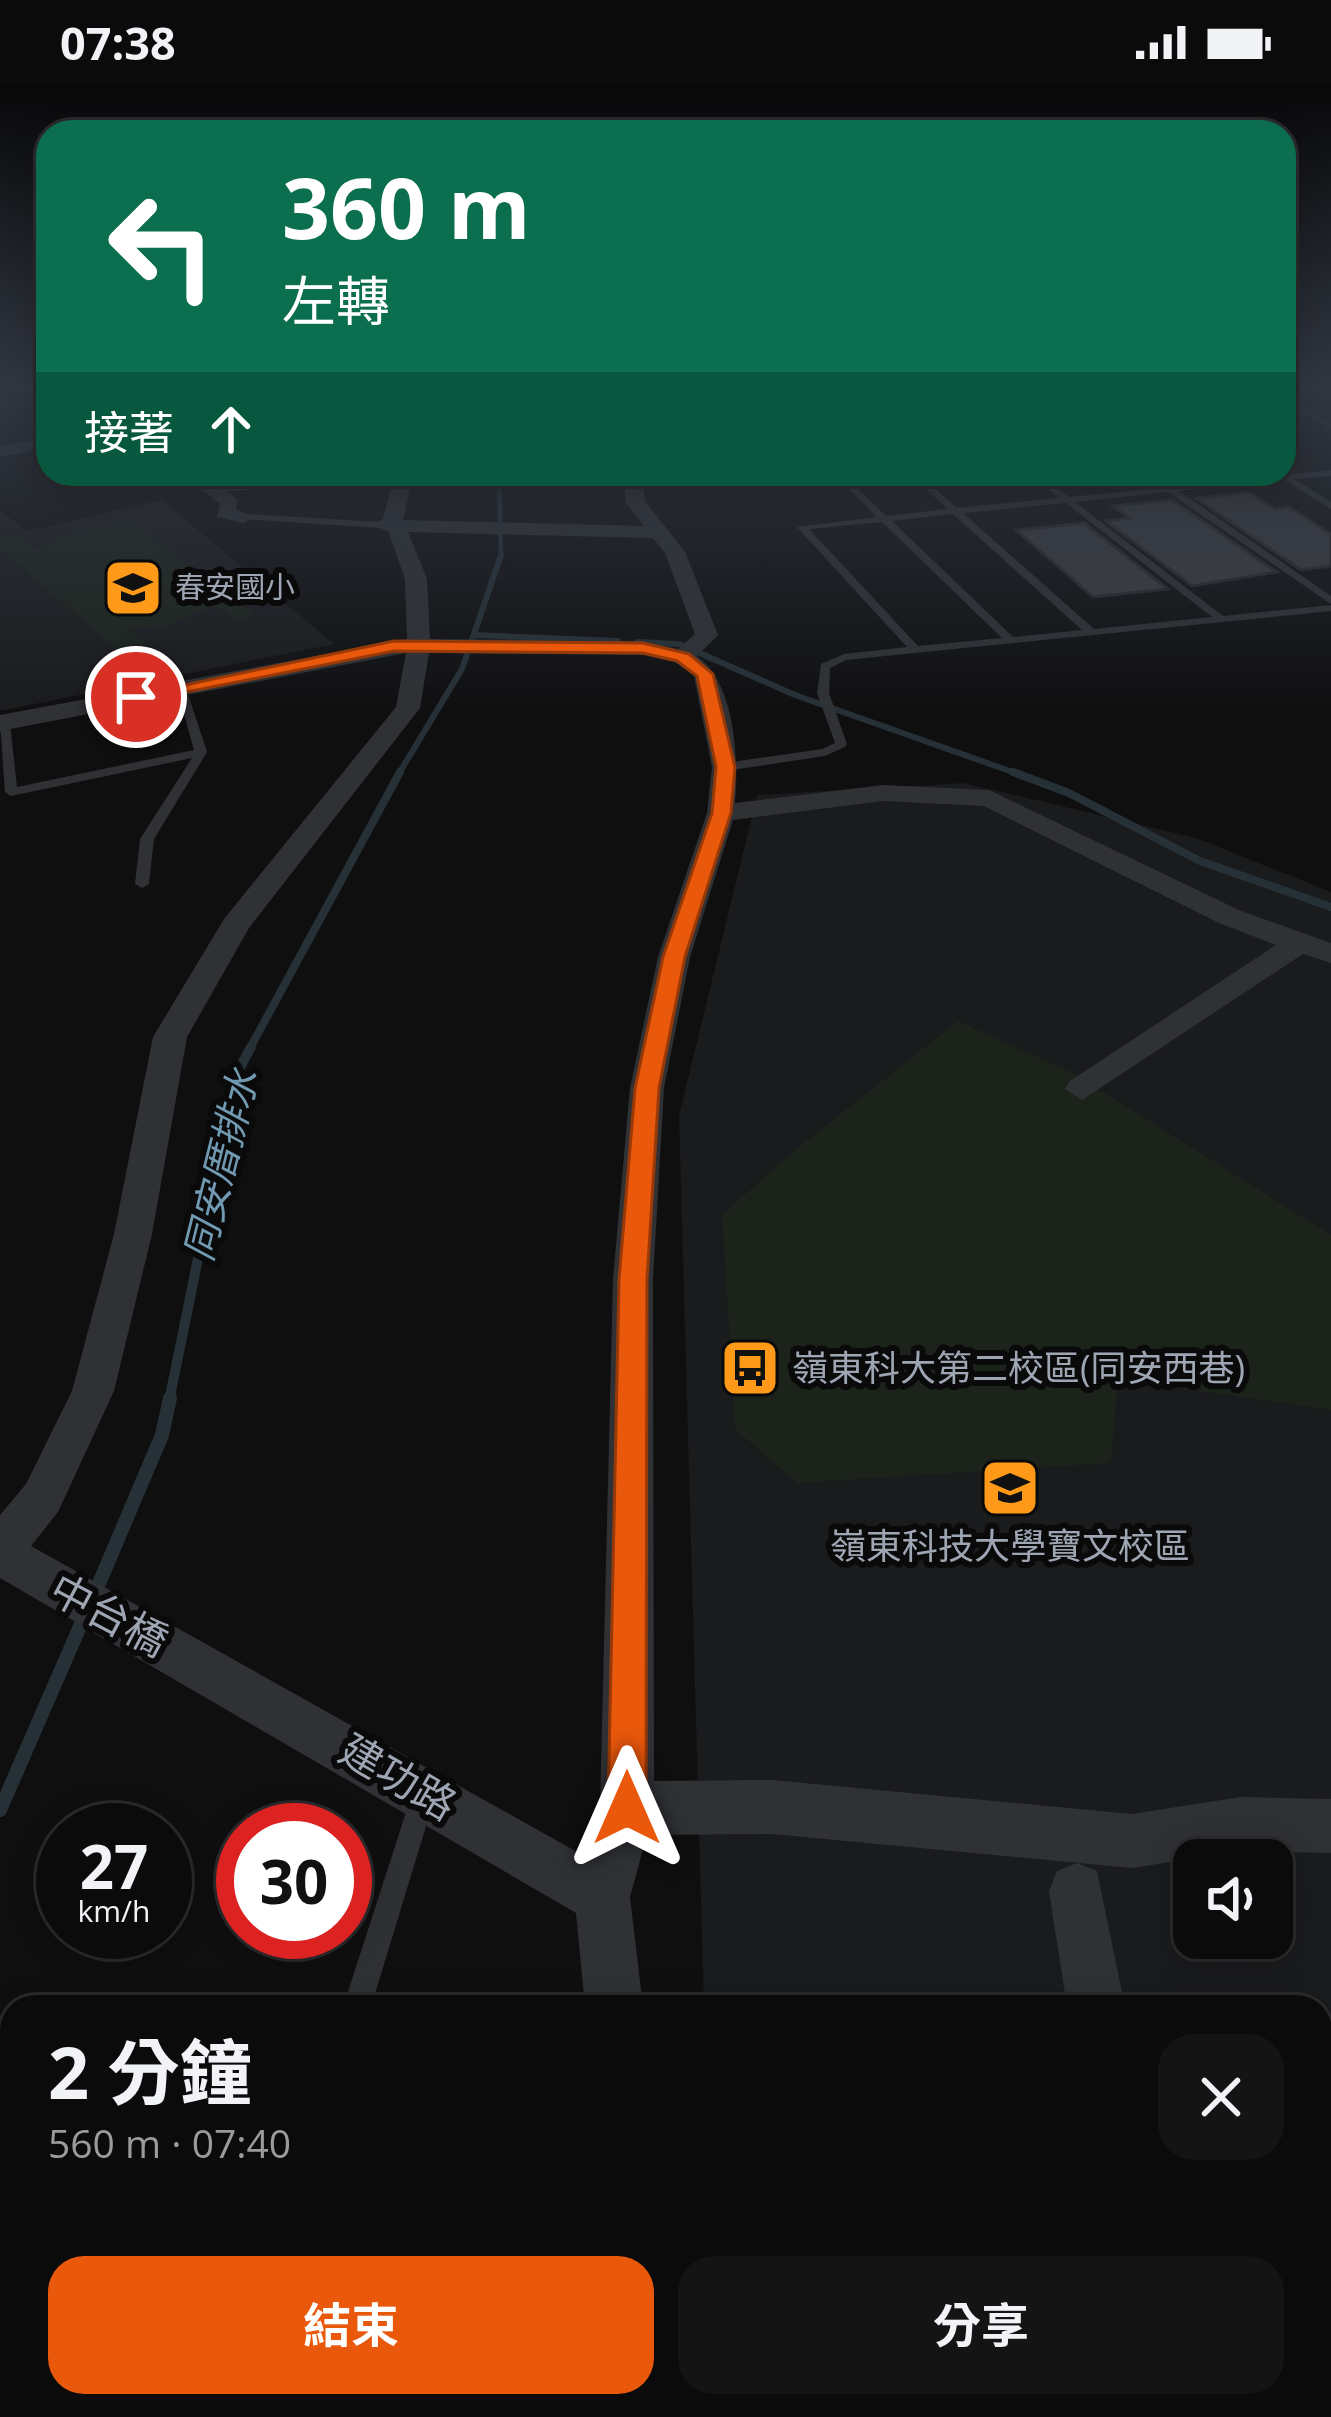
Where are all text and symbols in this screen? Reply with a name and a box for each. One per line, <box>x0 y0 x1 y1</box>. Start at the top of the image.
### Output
text: 07:38 <box>60 12 176 73</box>
text: 360 m <box>282 149 530 264</box>
icon: left <box>84 168 240 324</box>
text: 左轉 <box>282 263 390 337</box>
icon: ahead <box>198 396 264 462</box>
text: 接著 <box>84 401 174 462</box>
school or university icon: 春安國小 <box>102 557 164 619</box>
place label: 春安國小 <box>175 566 295 607</box>
pin <box>85 646 187 748</box>
icon: arrive <box>103 664 169 730</box>
water label: 同安厝排水 <box>170 1062 269 1266</box>
bus stop icon: 嶺東科大第二校區(同安西巷) <box>719 1337 781 1399</box>
place label: 嶺東科大第二校區(同安西巷) <box>792 1343 1245 1392</box>
school or university icon: 嶺東科技大學寶文校區 <box>979 1457 1041 1519</box>
place label: 嶺東科技大學寶文校區 <box>830 1521 1190 1570</box>
street label: 中台橋 <box>41 1559 179 1668</box>
street label: 建功路 <box>330 1720 468 1832</box>
position arrow <box>564 1745 690 1871</box>
speed limit sign: 30 <box>216 1803 372 1959</box>
text: 27 <box>80 1825 148 1907</box>
map controls <box>1173 1839 1293 1959</box>
button: sound <box>1173 1839 1293 1959</box>
text: km/h <box>78 1890 150 1931</box>
text: 2 分鐘 <box>48 2022 252 2120</box>
button: close <box>1158 2034 1284 2160</box>
text: 560 m · 07:40 <box>48 2116 291 2169</box>
button: 結束 <box>48 2256 654 2394</box>
button: 分享 <box>678 2256 1284 2394</box>

